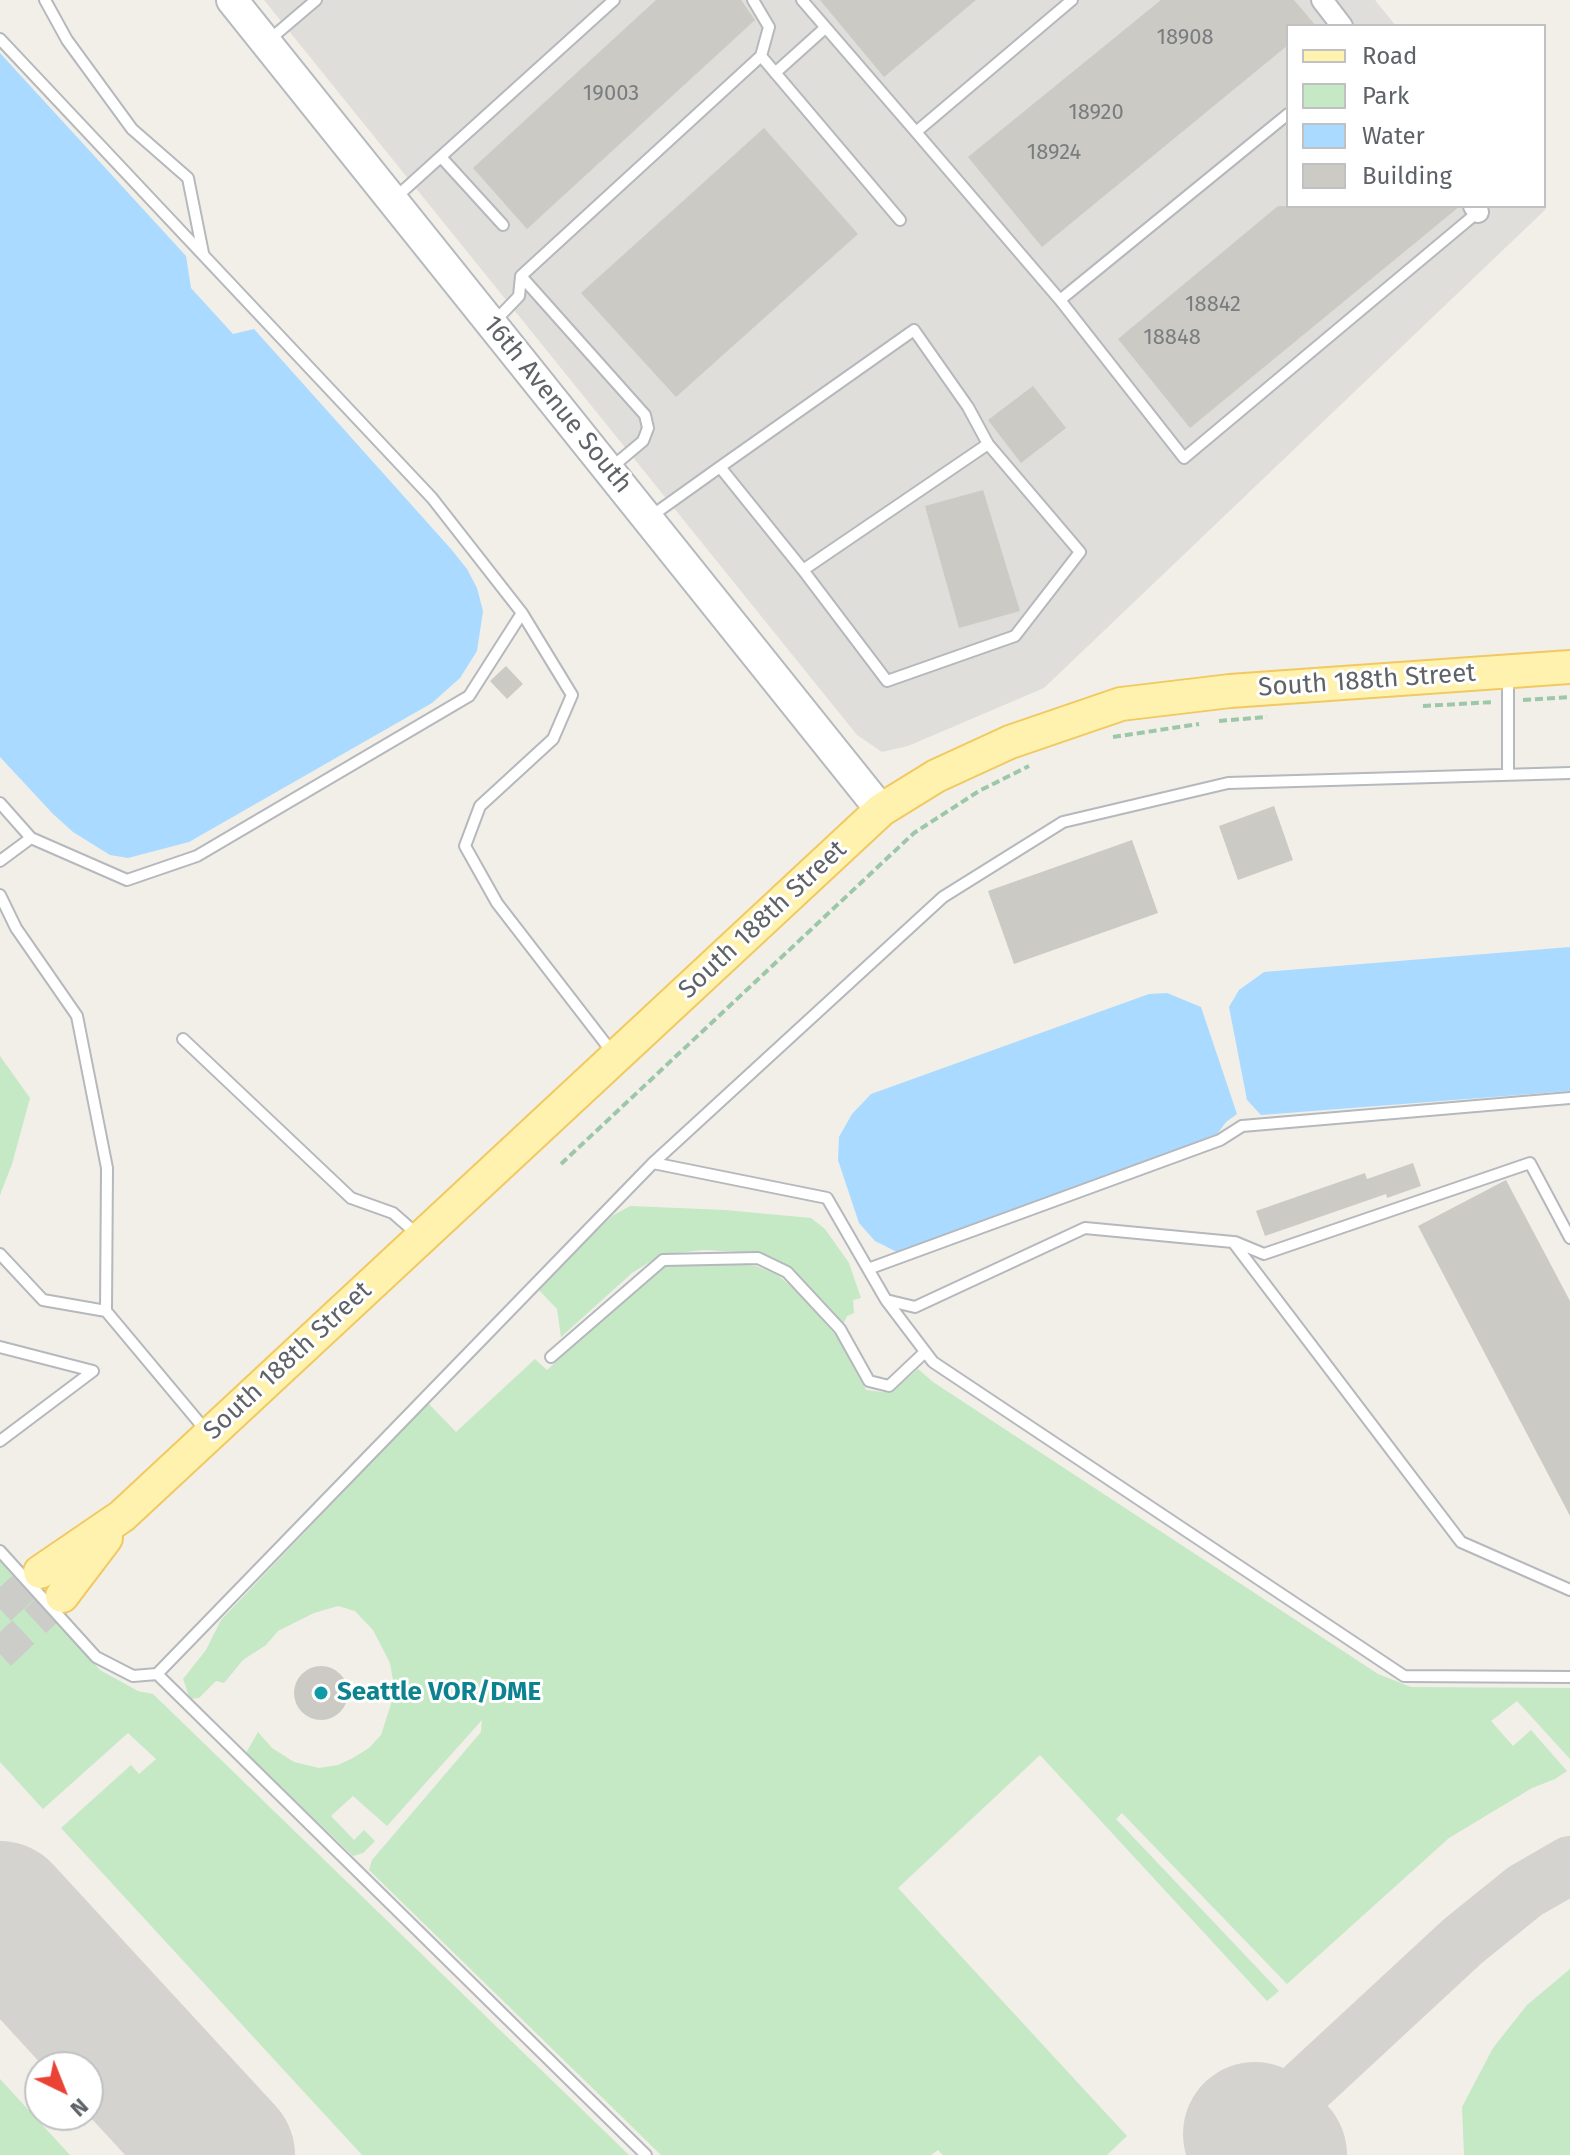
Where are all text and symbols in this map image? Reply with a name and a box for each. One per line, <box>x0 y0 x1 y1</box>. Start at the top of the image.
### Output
legend <box>1286 24 1546 208</box>
house number: 18908 <box>1156 25 1214 51</box>
text: Road <box>1362 42 1417 70</box>
house number: 19003 <box>583 81 639 107</box>
text: Park <box>1362 82 1409 110</box>
house number: 18920 <box>1068 100 1124 126</box>
text: Water <box>1362 122 1425 150</box>
house number: 18924 <box>1027 140 1081 166</box>
text: Building <box>1362 162 1452 190</box>
house number: 18842 <box>1185 292 1241 318</box>
street label: 16th Avenue South <box>476 310 638 500</box>
house number: 18848 <box>1143 325 1201 351</box>
street label: South 188th Street <box>1257 658 1477 704</box>
street label: South 188th Street <box>673 834 853 1006</box>
street label: South 188th Street <box>198 1275 378 1447</box>
place label: Seattle VOR/DME <box>337 1677 541 1709</box>
marker: Seattle VOR/DME <box>312 1684 330 1702</box>
north arrow <box>24 2051 104 2131</box>
text: N <box>65 2093 94 2122</box>

